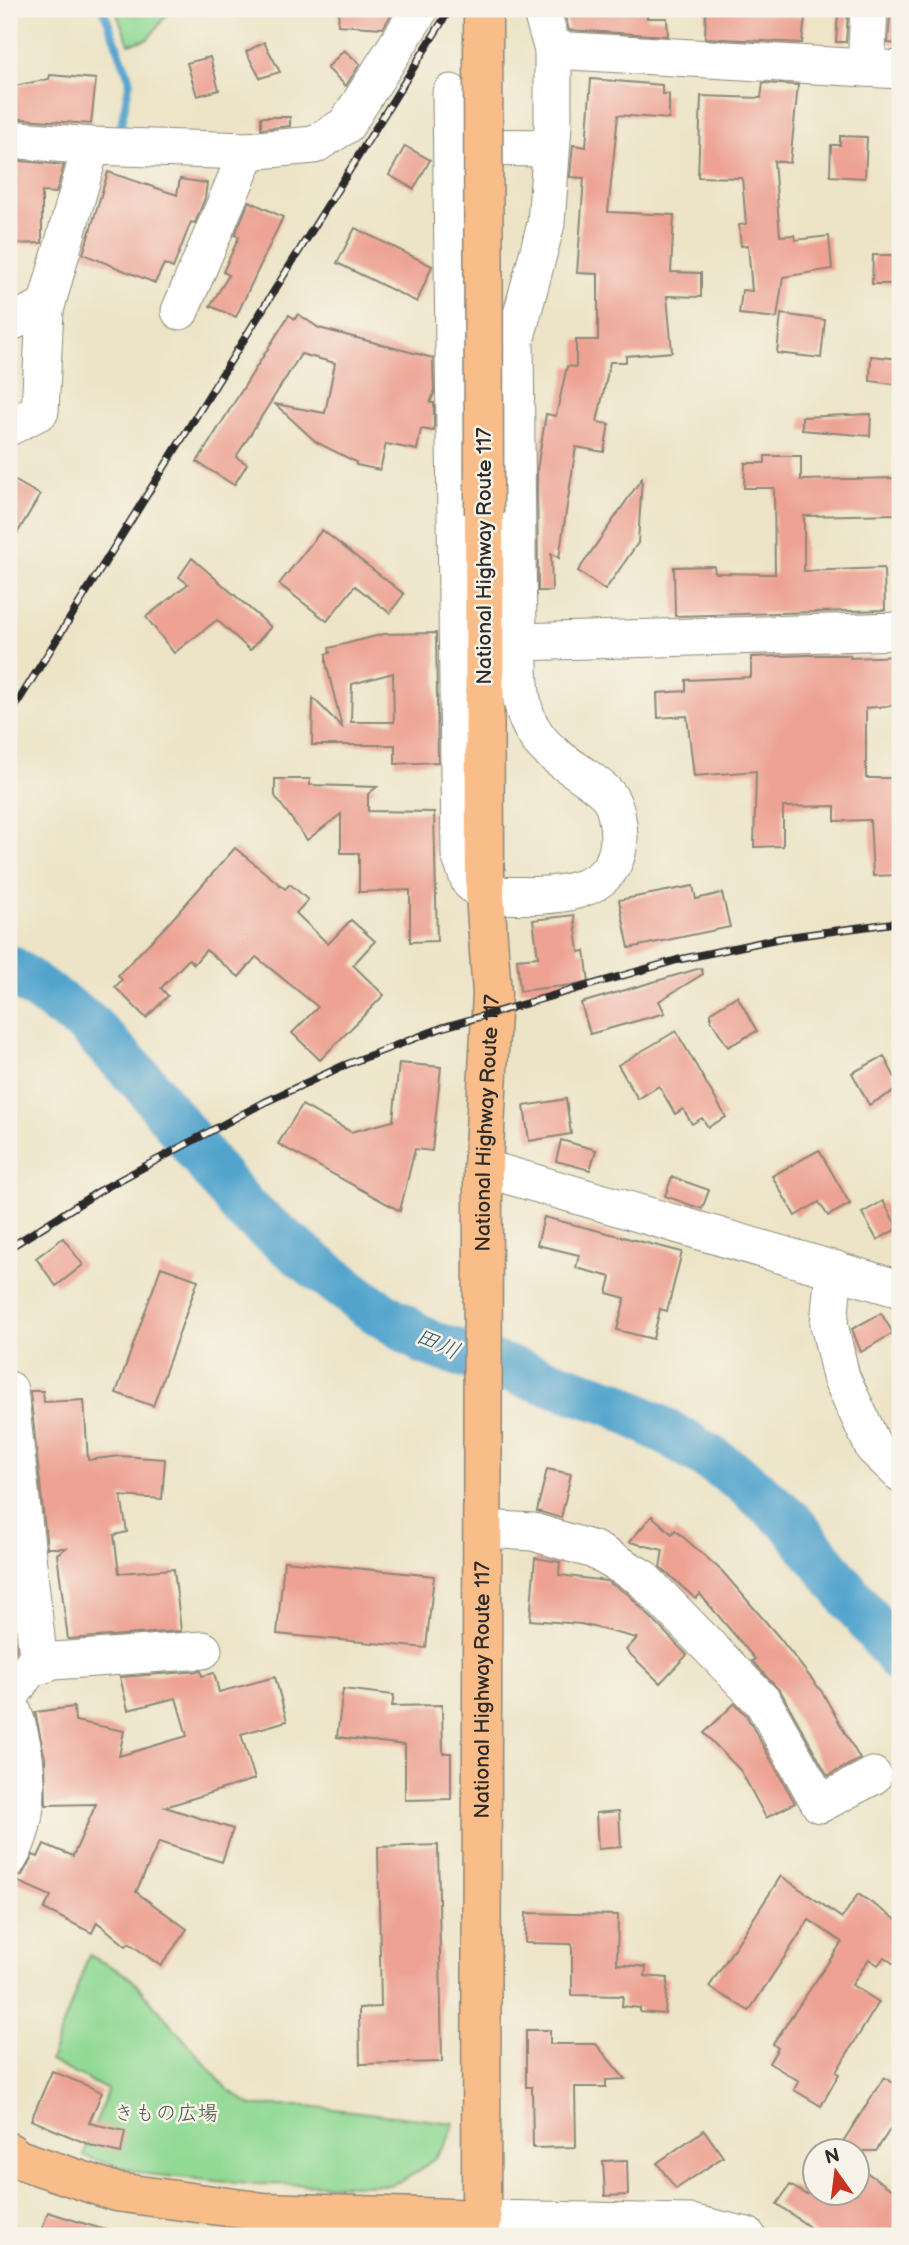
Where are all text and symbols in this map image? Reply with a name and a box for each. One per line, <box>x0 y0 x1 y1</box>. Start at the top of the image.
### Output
street label: National Highway Route 117 <box>472 427 497 685</box>
street label: National Highway Route 117 <box>471 993 505 1252</box>
water label: 田川 <box>411 1322 464 1366</box>
street label: National Highway Route 117 <box>470 1561 495 1819</box>
park label: きもの広場 <box>114 2101 219 2126</box>
north arrow <box>800 2136 870 2206</box>
text: N <box>823 2144 842 2170</box>

